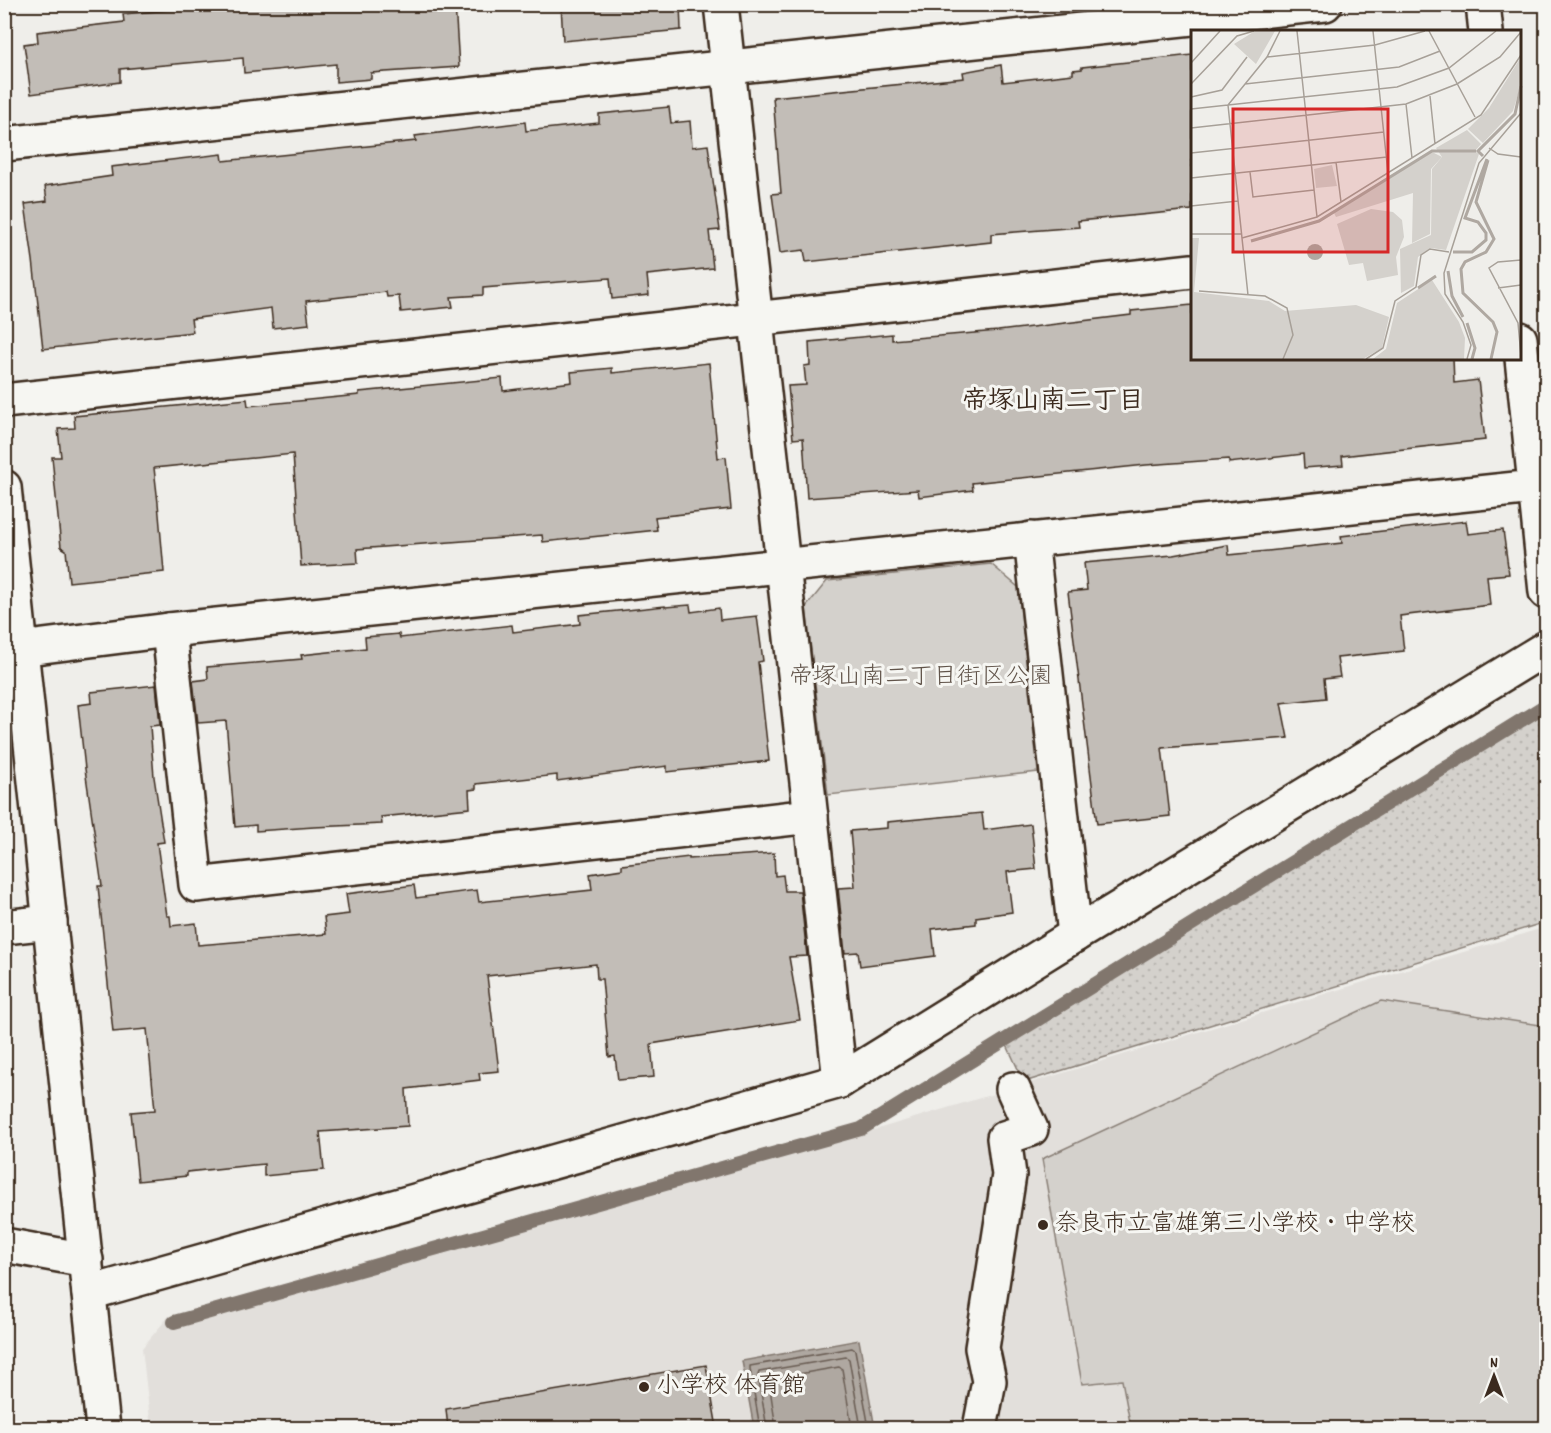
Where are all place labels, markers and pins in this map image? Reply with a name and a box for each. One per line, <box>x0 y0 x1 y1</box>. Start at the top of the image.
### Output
place label: 奈良市立富雄第三小学校・中学校 <box>1055 1208 1415 1242</box>
marker: 奈良市立富雄第三小学校・中学校 <box>1036 1218 1050 1232</box>
place label: 小学校 体育館 <box>656 1370 806 1404</box>
marker: 小学校 体育館 <box>637 1380 651 1394</box>

